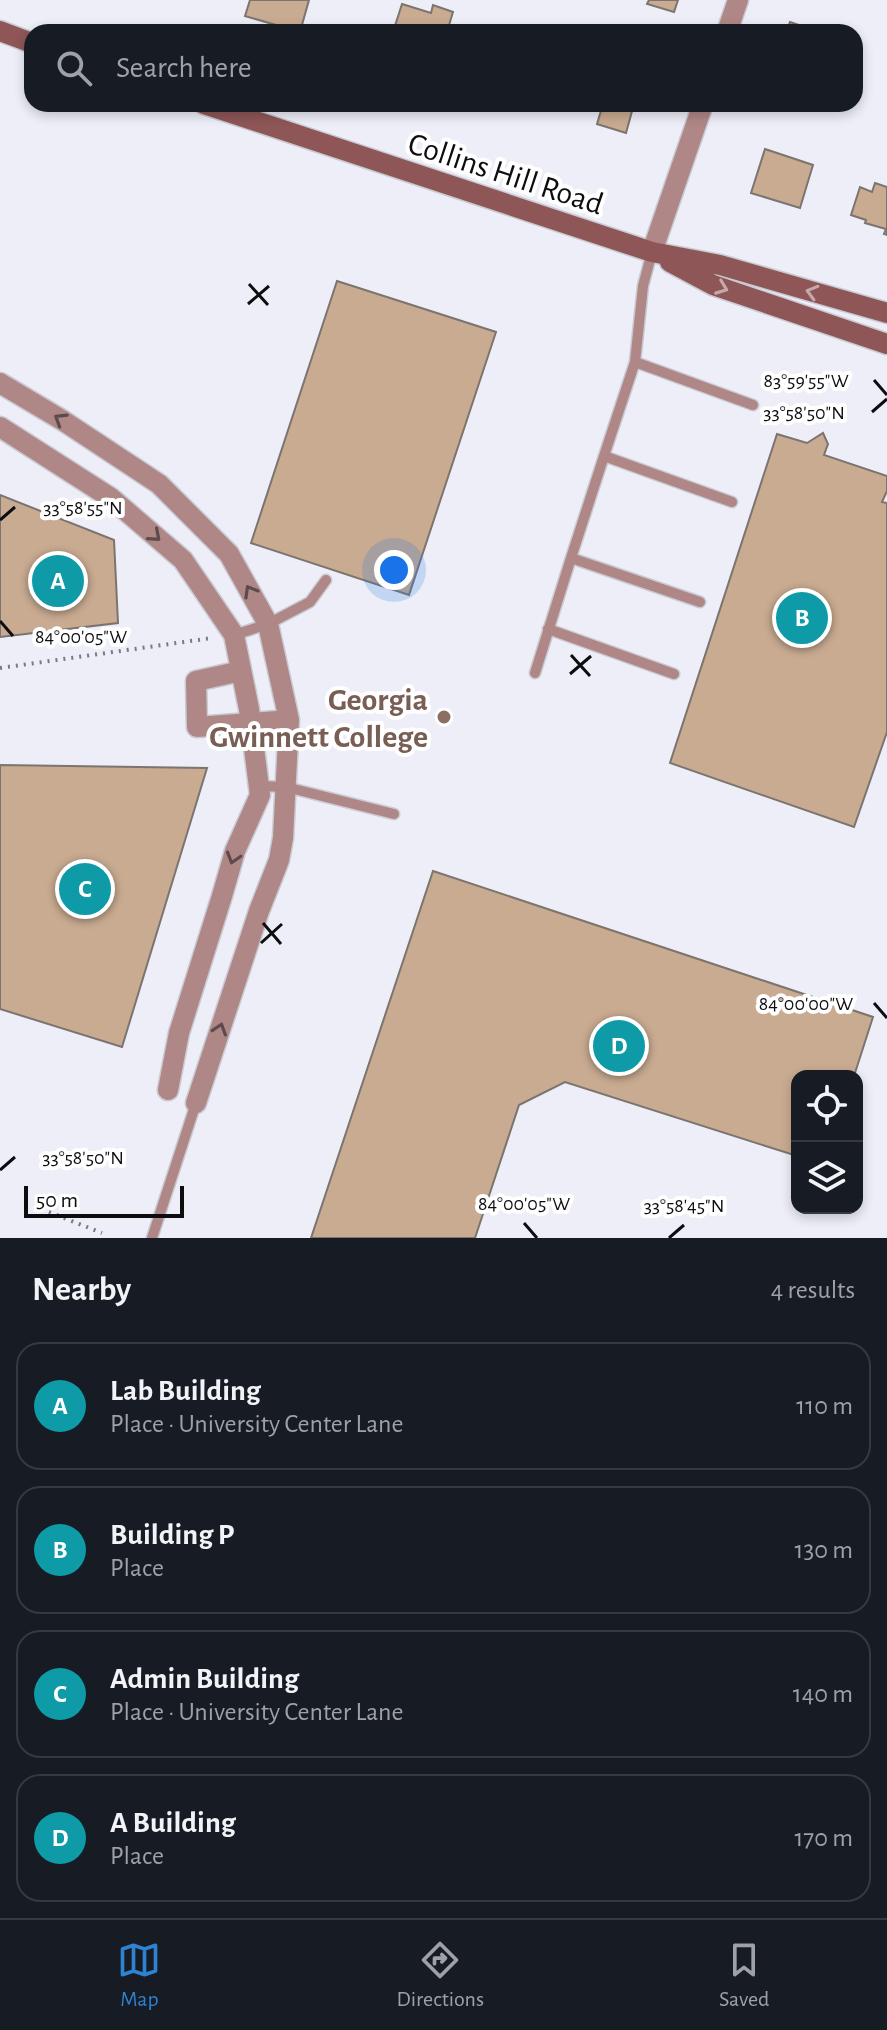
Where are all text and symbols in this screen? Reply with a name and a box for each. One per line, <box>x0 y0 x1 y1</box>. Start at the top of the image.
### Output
search box <box>24 24 863 112</box>
icon: search <box>52 46 96 90</box>
text: Search here <box>116 53 252 83</box>
street label: Collins Hill Road <box>404 127 607 221</box>
one-way arrow <box>714 278 728 294</box>
one-way arrow <box>806 284 820 301</box>
text: 83°59'55"W <box>763 371 849 391</box>
text: 33°58'50"N <box>763 403 845 423</box>
one-way arrow <box>54 413 69 429</box>
text: 33°58'55"N <box>43 498 123 518</box>
one-way arrow <box>146 526 161 541</box>
your location <box>374 550 414 590</box>
pin: A <box>32 551 84 611</box>
one-way arrow <box>244 585 260 600</box>
pin: B <box>776 588 828 648</box>
text: 84°00'05"W <box>35 627 127 647</box>
place label: Georgia Gwinnett College <box>209 684 428 753</box>
marker: Georgia Gwinnett College <box>435 708 453 726</box>
one-way arrow <box>226 851 242 865</box>
pin: C <box>59 859 111 919</box>
text: 84°00'00"W <box>759 994 853 1014</box>
pin: D <box>593 1016 645 1076</box>
one-way arrow <box>211 1023 227 1037</box>
map controls <box>791 1070 863 1214</box>
button: locate <box>791 1070 863 1142</box>
button: layers <box>791 1142 863 1214</box>
text: 33°58'50"N <box>42 1148 124 1168</box>
scale bar <box>24 1182 184 1218</box>
text: 50 m <box>36 1189 78 1211</box>
text: 84°00'05"W <box>478 1194 570 1214</box>
text: 33°58'45"N <box>644 1196 724 1216</box>
text: Nearby <box>32 1273 131 1307</box>
text: 4 results <box>771 1277 855 1303</box>
text: Lab Building <box>110 1376 261 1406</box>
text: A <box>52 1393 68 1419</box>
text: 110 m <box>796 1393 853 1419</box>
text: Place · University Center Lane <box>110 1411 404 1437</box>
text: Building P <box>110 1520 234 1550</box>
text: B <box>52 1537 68 1563</box>
text: 130 m <box>795 1537 853 1563</box>
text: Place <box>110 1555 164 1581</box>
text: Admin Building <box>110 1664 299 1694</box>
text: C <box>53 1681 67 1707</box>
text: 140 m <box>793 1681 853 1707</box>
text: Place · University Center Lane <box>110 1699 404 1725</box>
text: A Building <box>110 1808 236 1838</box>
text: D <box>51 1825 69 1851</box>
text: 170 m <box>794 1825 853 1851</box>
text: Place <box>110 1843 164 1869</box>
tab: Map <box>117 1938 161 2012</box>
tab: Directions <box>396 1938 484 2012</box>
tab: Saved <box>719 1938 769 2012</box>

